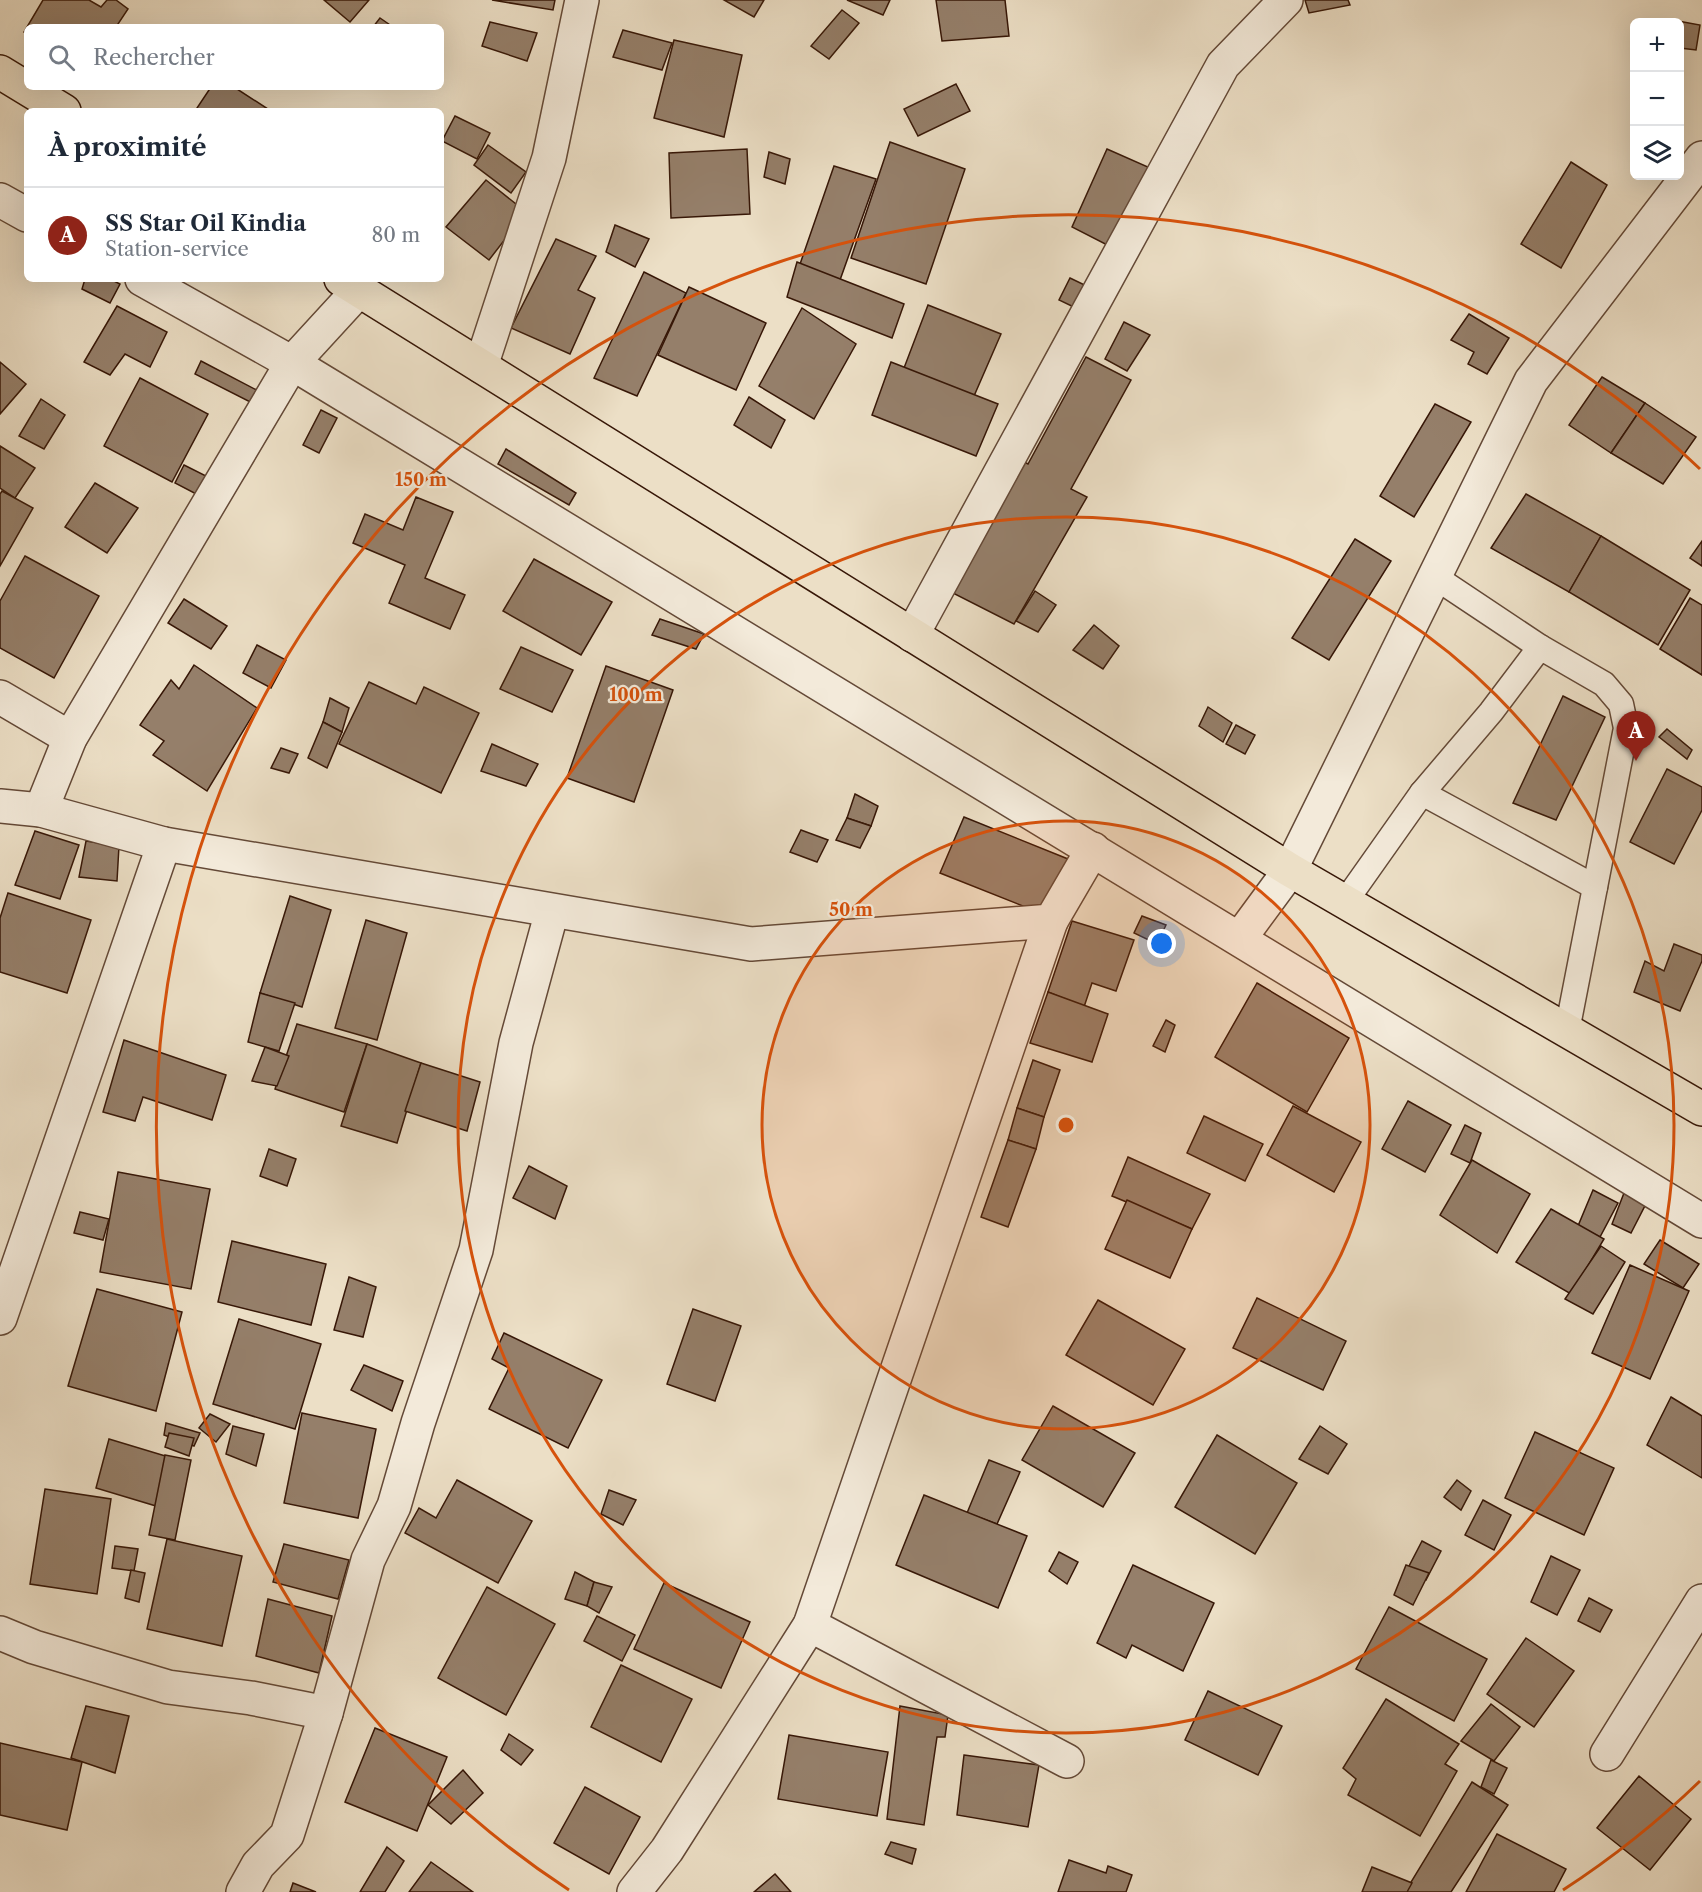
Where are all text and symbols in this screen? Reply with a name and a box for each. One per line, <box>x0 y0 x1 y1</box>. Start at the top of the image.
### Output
map controls <box>1630 18 1684 180</box>
button: + <box>1630 18 1684 72</box>
search box <box>24 24 444 90</box>
icon: search <box>45 41 78 74</box>
text: Rechercher <box>93 44 215 71</box>
button: − <box>1630 72 1684 126</box>
button: layers <box>1630 126 1684 180</box>
text: À proximité <box>48 131 207 163</box>
text: SS Star Oil Kindia <box>105 210 306 237</box>
text: A <box>60 223 75 247</box>
text: 80 m <box>372 223 420 247</box>
text: Station-service <box>105 237 249 261</box>
text: 150 m <box>395 469 447 491</box>
text: 100 m <box>609 684 663 706</box>
pin: A <box>1616 712 1656 761</box>
text: 50 m <box>829 899 873 921</box>
your location <box>1147 929 1176 958</box>
centre of rings <box>1056 1115 1076 1135</box>

